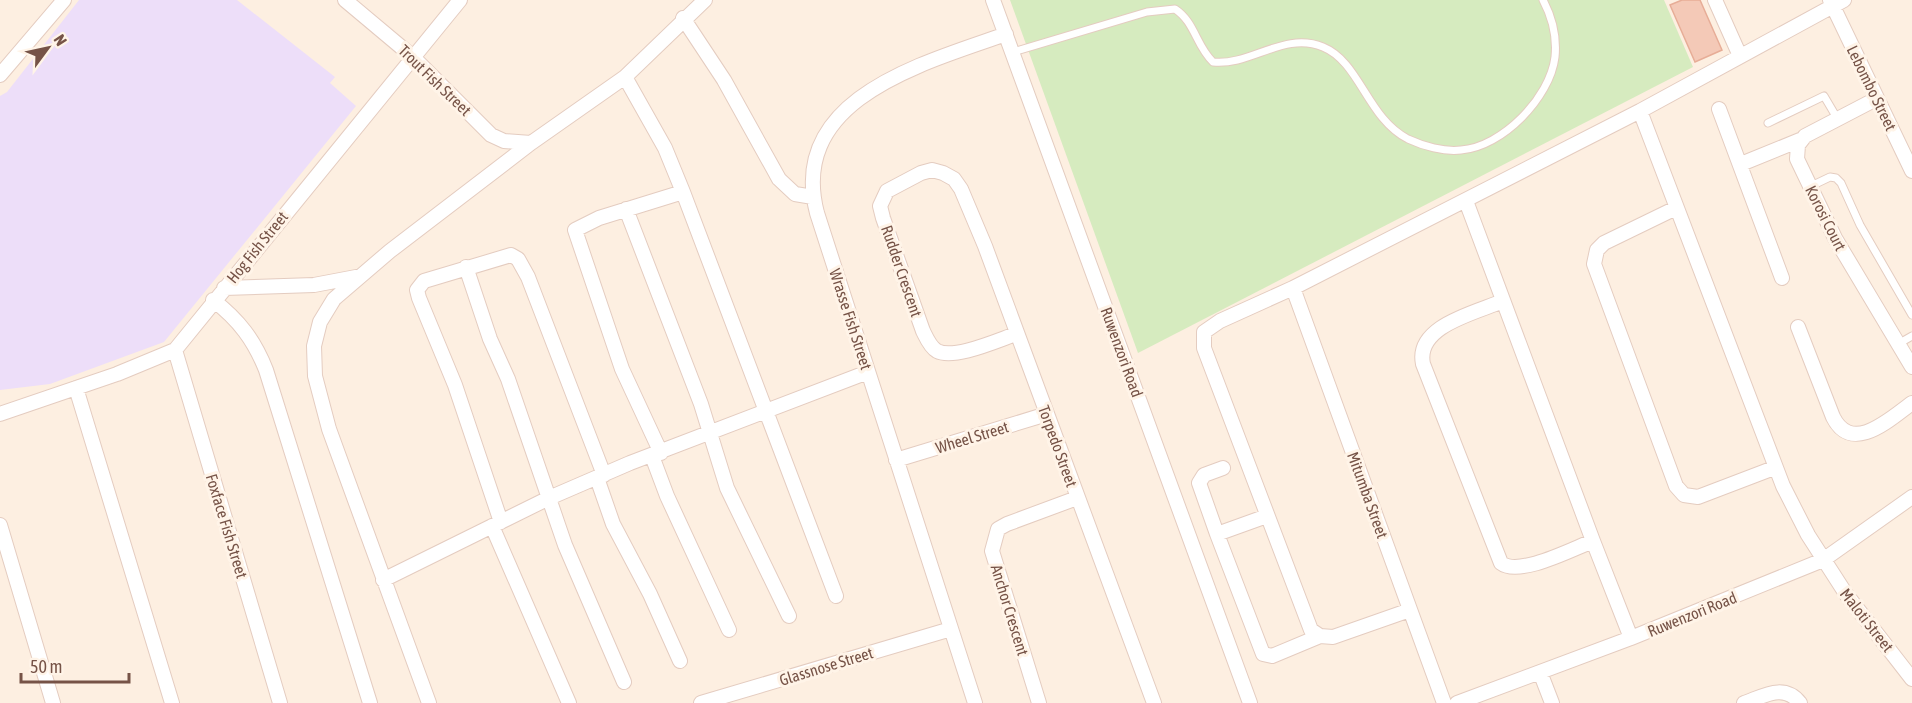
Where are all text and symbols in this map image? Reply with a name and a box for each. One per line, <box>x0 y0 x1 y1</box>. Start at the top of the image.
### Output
north arrow <box>18 18 78 78</box>
text: N <box>50 31 71 49</box>
street label: Trout Fish Street <box>395 41 475 119</box>
street label: Lebombo Street <box>1844 42 1901 134</box>
street label: Korosi Court <box>1802 183 1850 254</box>
street label: Hog Fish Street <box>223 207 292 287</box>
street label: Rudder Crescent <box>878 223 926 319</box>
street label: Wrasse Fish Street <box>826 266 876 372</box>
street label: Ruwenzori Road <box>1097 305 1147 399</box>
street label: Torpedo Street <box>1034 403 1081 490</box>
street label: Wheel Street <box>933 417 1011 457</box>
street label: Mitumba Street <box>1344 449 1392 541</box>
street label: Foxface Fish Street <box>203 472 252 581</box>
street label: Anchor Crescent <box>988 562 1032 658</box>
street label: Maloti Street <box>1837 585 1898 656</box>
street label: Ruwenzori Road <box>1645 588 1739 640</box>
street label: Glassnose Street <box>777 643 875 689</box>
scale bar <box>21 646 129 684</box>
text: 50 m <box>30 656 62 677</box>

